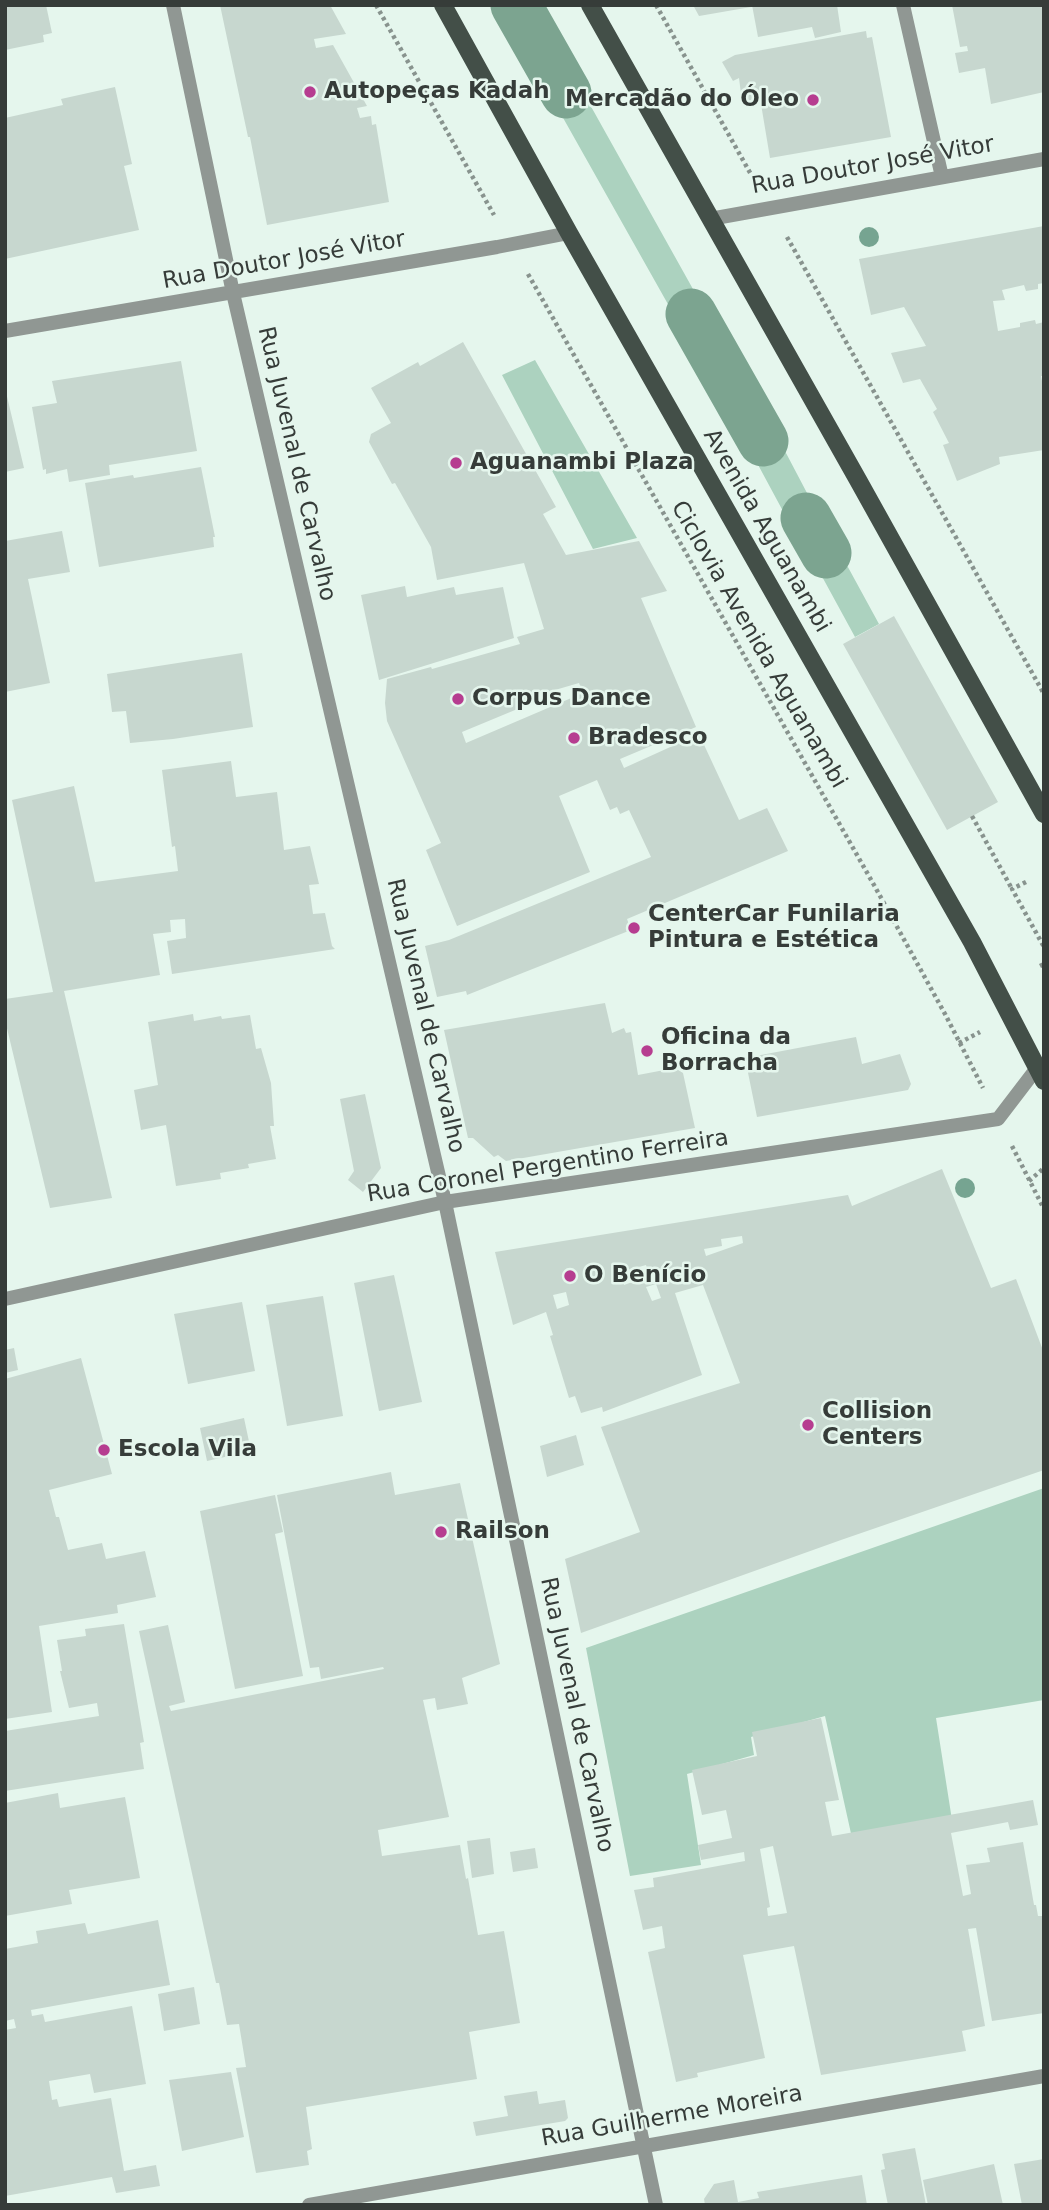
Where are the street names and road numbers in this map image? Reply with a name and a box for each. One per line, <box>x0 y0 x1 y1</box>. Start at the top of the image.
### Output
street label: Rua Doutor José Vitor <box>750 131 996 201</box>
street label: Rua Doutor José Vitor <box>161 226 407 296</box>
street label: Rua Juvenal de Carvalho <box>251 324 341 604</box>
street label: Avenida Aguanambi <box>697 424 835 638</box>
street label: Ciclovia Avenida Aguanambi <box>664 496 852 794</box>
street label: Rua Juvenal de Carvalho <box>380 876 470 1156</box>
street label: Rua Coronel Pergentino Ferreira <box>365 1125 731 1209</box>
street label: Rua Juvenal de Carvalho <box>533 1575 619 1855</box>
street label: Rua Guilherme Moreira <box>539 2080 805 2154</box>

